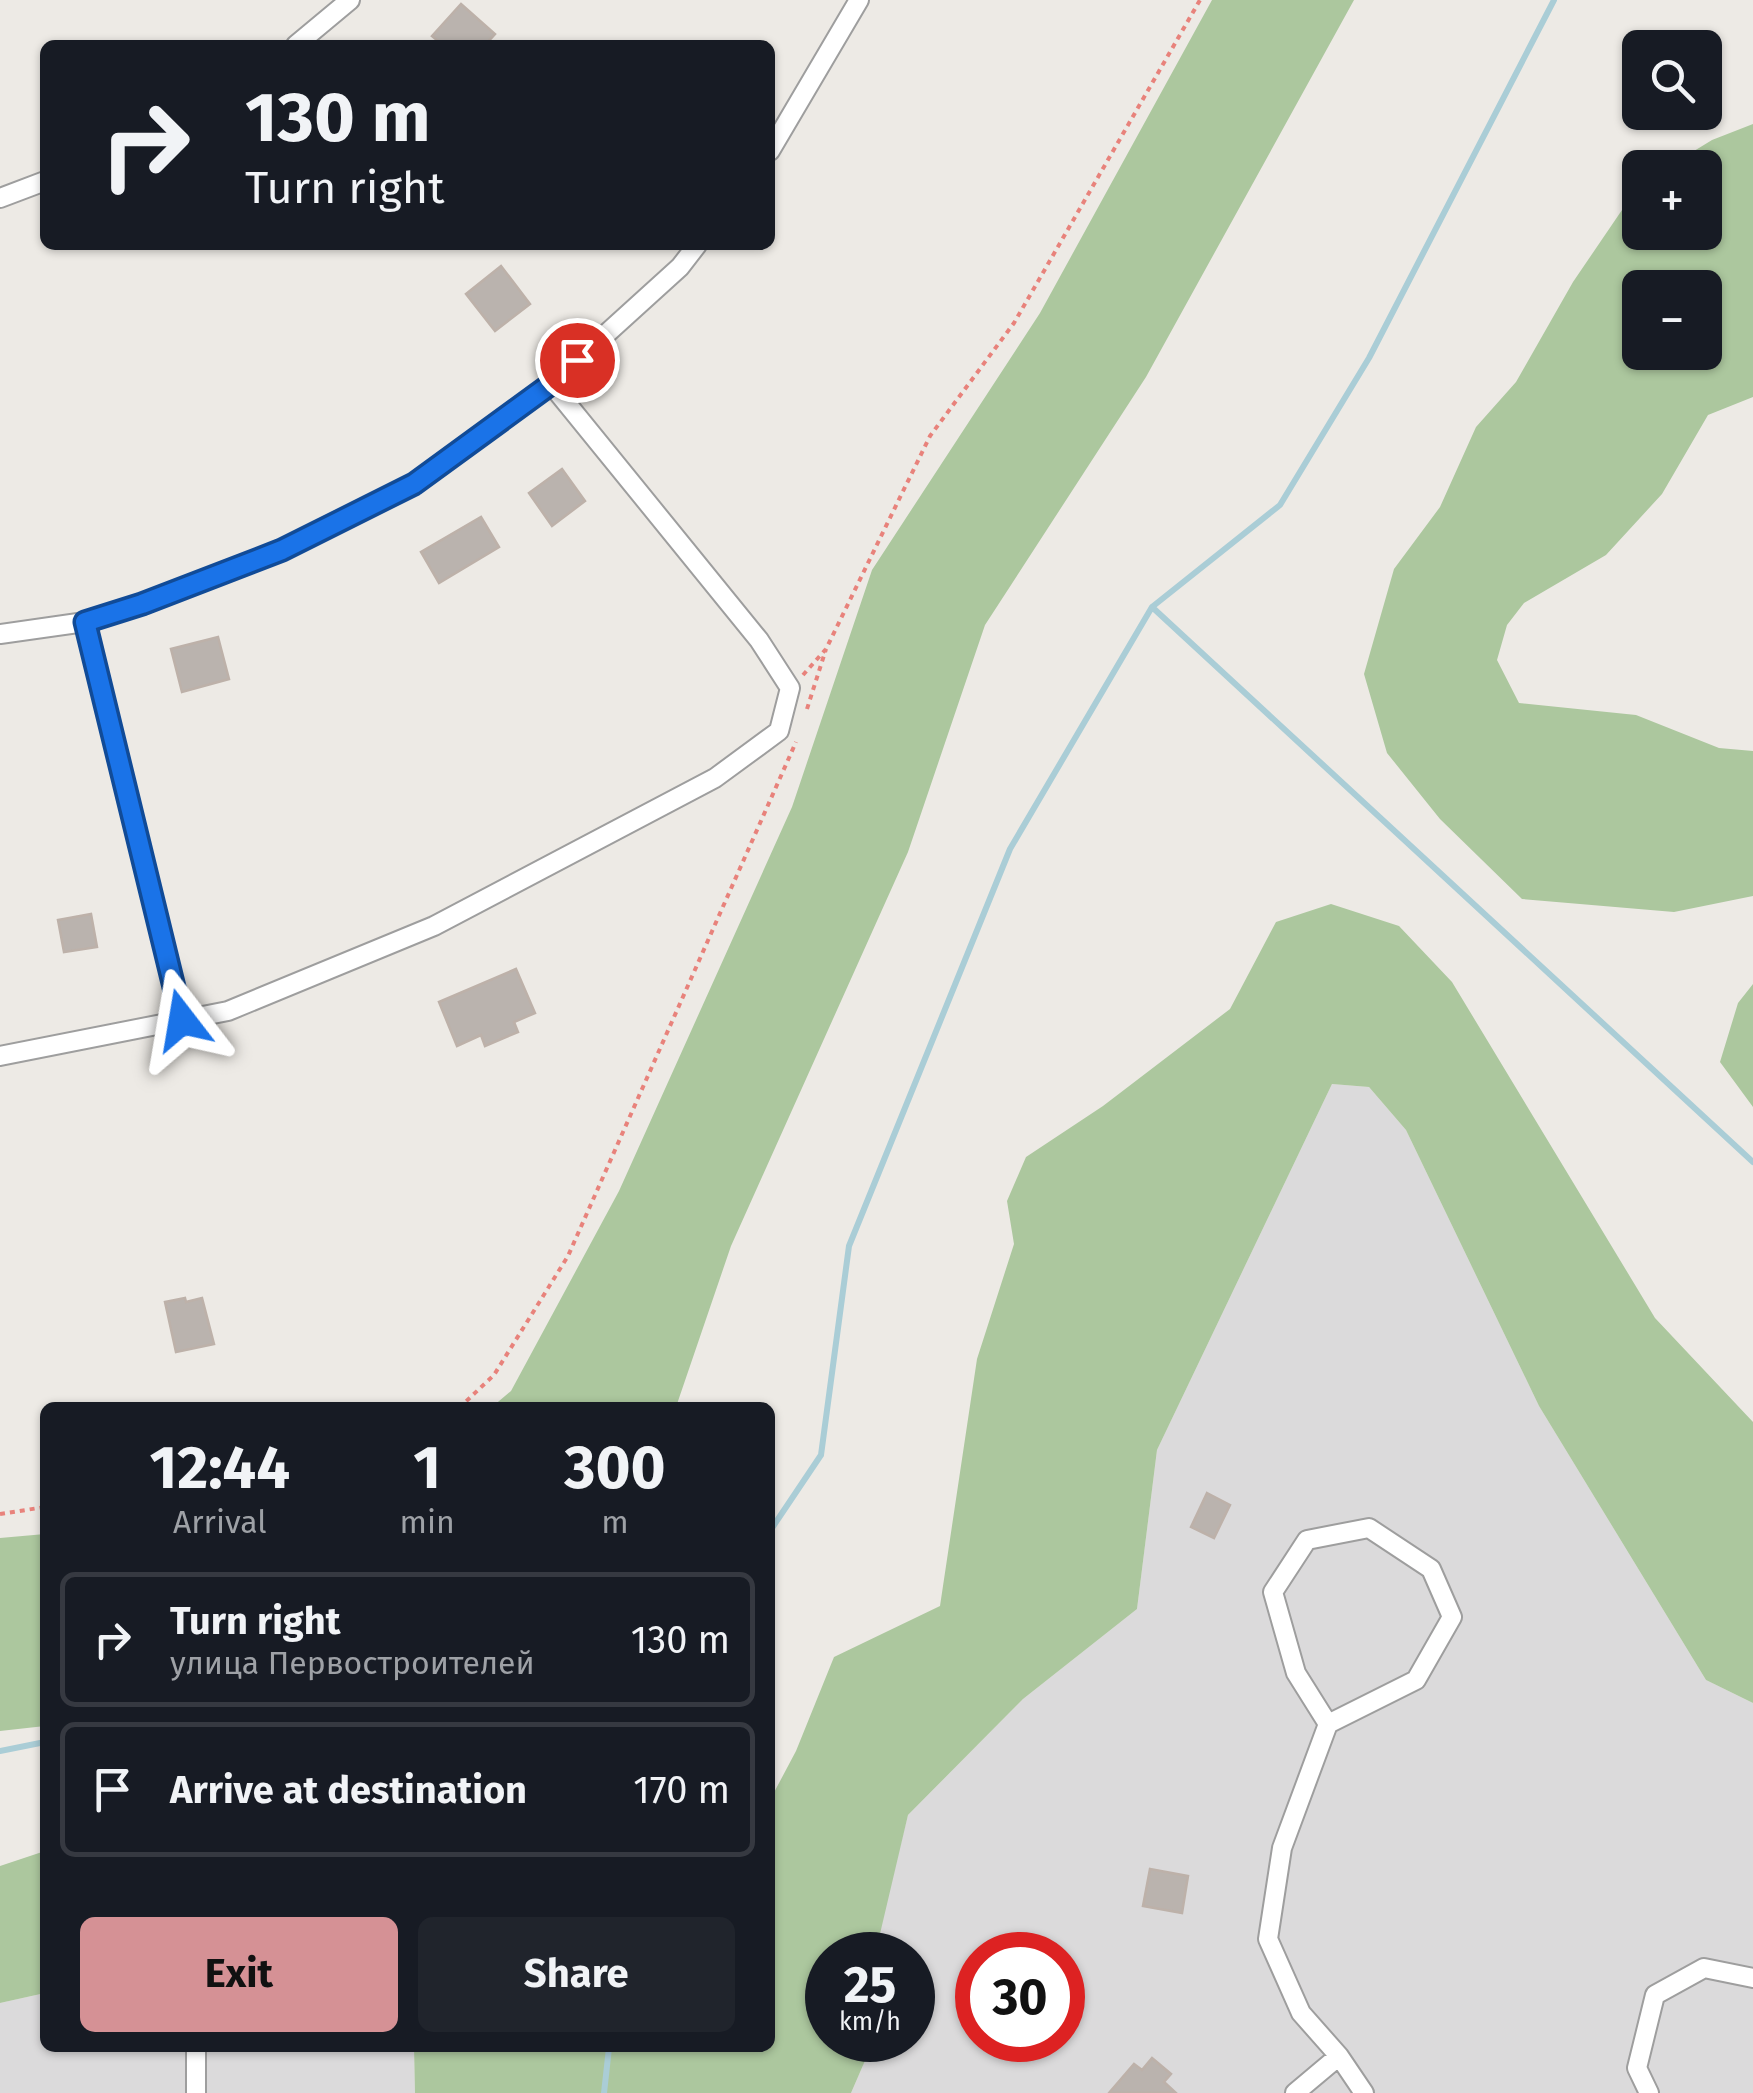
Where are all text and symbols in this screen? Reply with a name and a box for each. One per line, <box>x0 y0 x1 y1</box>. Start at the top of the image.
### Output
map controls <box>1622 30 1722 370</box>
button: search <box>1622 30 1722 130</box>
text: 130 m <box>245 76 431 160</box>
icon: right <box>80 80 210 210</box>
button: + <box>1622 150 1722 250</box>
text: Turn right <box>245 161 444 215</box>
button: − <box>1622 270 1722 370</box>
pin <box>535 318 620 403</box>
icon: arrive <box>550 333 605 388</box>
position arrow <box>130 968 234 1072</box>
text: 12:44 <box>149 1432 290 1504</box>
text: 1 <box>413 1432 441 1504</box>
text: 300 <box>564 1432 666 1504</box>
text: Arrival <box>173 1503 267 1541</box>
text: min <box>400 1503 455 1541</box>
text: m <box>601 1503 629 1541</box>
text: Turn right <box>170 1598 340 1644</box>
icon: right <box>85 1612 140 1667</box>
text: 130 m <box>631 1617 730 1663</box>
text: улица Первостроителей <box>170 1644 535 1682</box>
icon: arrive <box>85 1762 140 1817</box>
text: Arrive at destination <box>170 1767 527 1813</box>
text: 170 m <box>633 1767 730 1813</box>
button: Exit <box>80 1917 398 2032</box>
button: Share <box>418 1917 735 2032</box>
speed limit sign: 30 <box>955 1932 1085 2062</box>
text: 25 <box>844 1955 896 2015</box>
text: km/h <box>839 2007 901 2037</box>

